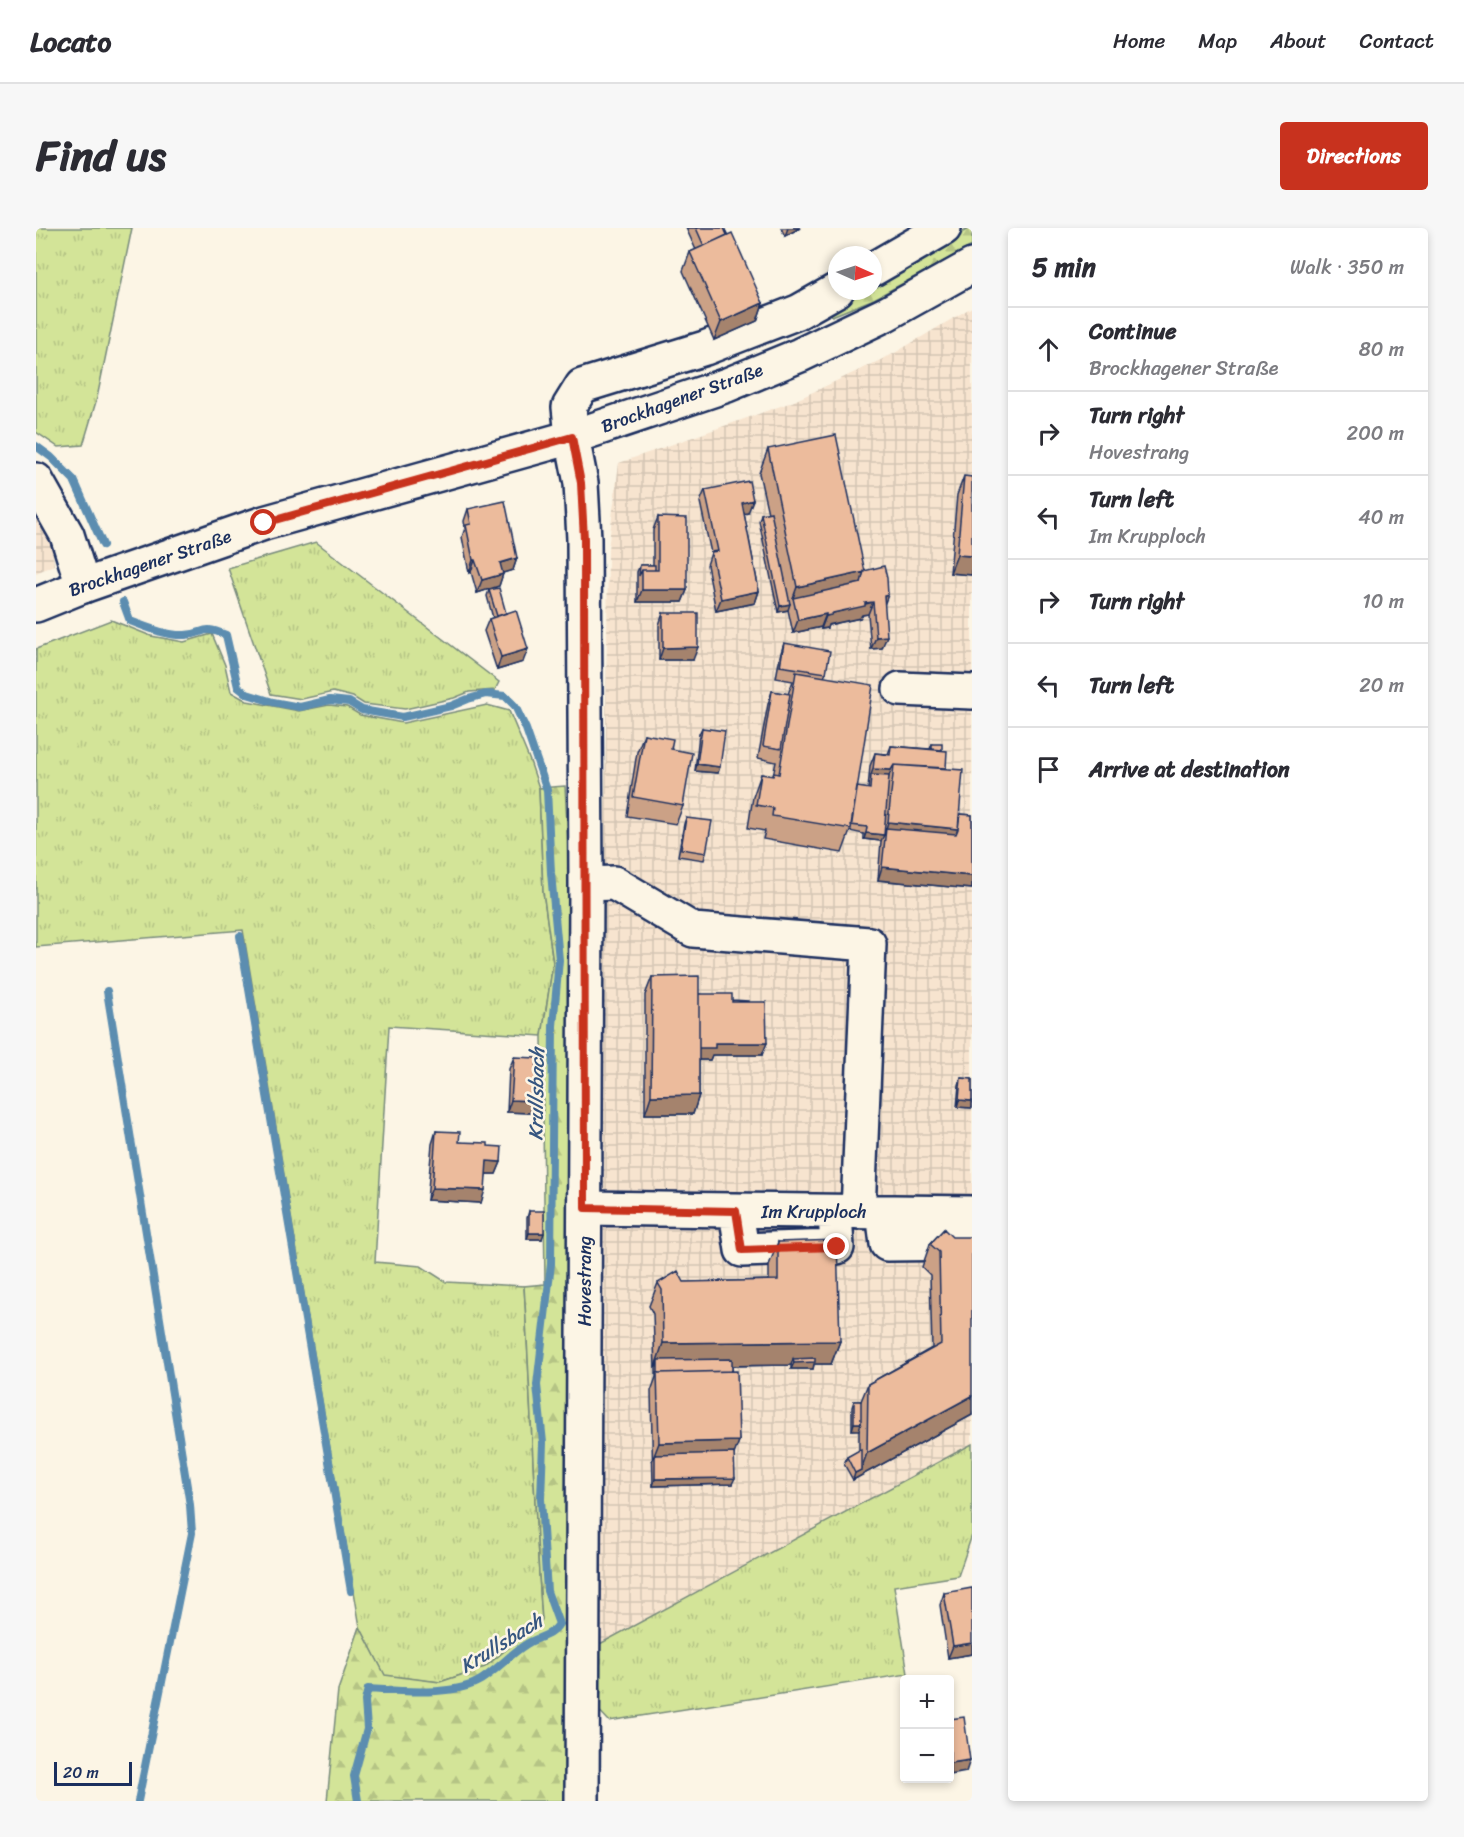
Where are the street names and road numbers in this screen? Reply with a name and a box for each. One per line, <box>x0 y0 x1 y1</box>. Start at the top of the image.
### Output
street label: Brockhagener Straße <box>596 354 768 442</box>
street label: Brockhagener Straße <box>64 520 236 606</box>
street label: Im Krupploch <box>760 1196 867 1228</box>
street label: Hovestrang <box>569 1236 601 1326</box>

